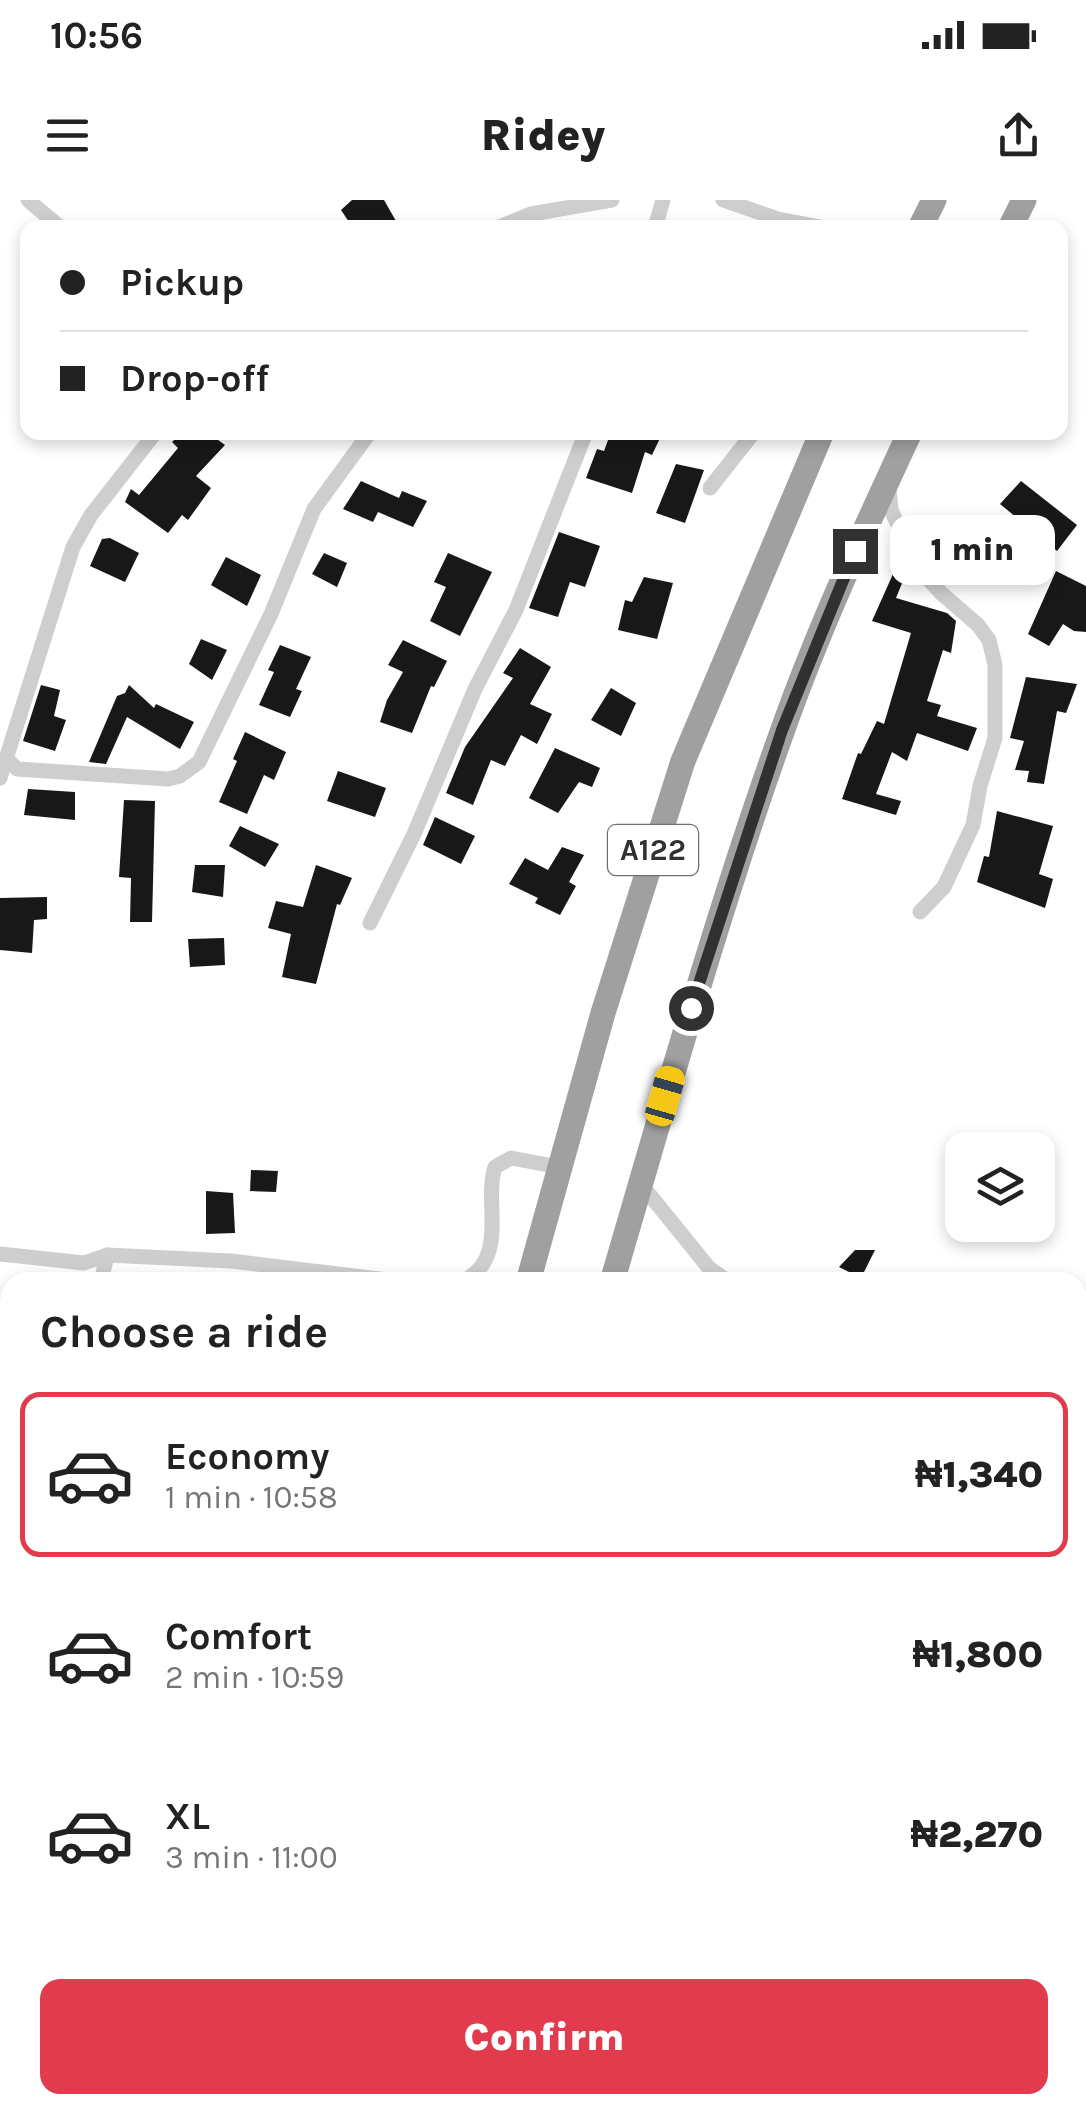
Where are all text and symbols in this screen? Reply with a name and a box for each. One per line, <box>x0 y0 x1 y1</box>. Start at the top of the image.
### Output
text: 10:56 <box>50 13 143 58</box>
icon: menu <box>40 108 95 163</box>
icon: share <box>991 108 1046 163</box>
text: Ridey <box>481 109 605 161</box>
text: Pickup <box>120 260 244 305</box>
text: Drop-off <box>120 356 269 401</box>
callout: 1 min <box>890 516 1055 586</box>
route end <box>833 529 878 574</box>
text: 1 min <box>931 531 1014 568</box>
road number: A122 <box>608 825 698 875</box>
route start <box>669 986 714 1031</box>
car <box>642 1063 688 1129</box>
map controls <box>945 1132 1055 1242</box>
button: layers <box>945 1132 1055 1242</box>
text: Choose a ride <box>40 1306 328 1358</box>
icon: car <box>45 1430 135 1520</box>
text: Economy <box>165 1434 329 1479</box>
text: ₦1,340 <box>915 1452 1043 1497</box>
text: 1 min · 10:58 <box>165 1479 338 1516</box>
icon: car <box>45 1610 135 1700</box>
text: Comfort <box>165 1614 312 1659</box>
text: ₦1,800 <box>913 1632 1043 1677</box>
text: 2 min · 10:59 <box>165 1659 344 1696</box>
icon: car <box>45 1790 135 1880</box>
text: XL <box>165 1794 210 1839</box>
text: ₦2,270 <box>911 1812 1043 1857</box>
text: 3 min · 11:00 <box>165 1839 338 1876</box>
button: Confirm <box>40 1979 1048 2094</box>

